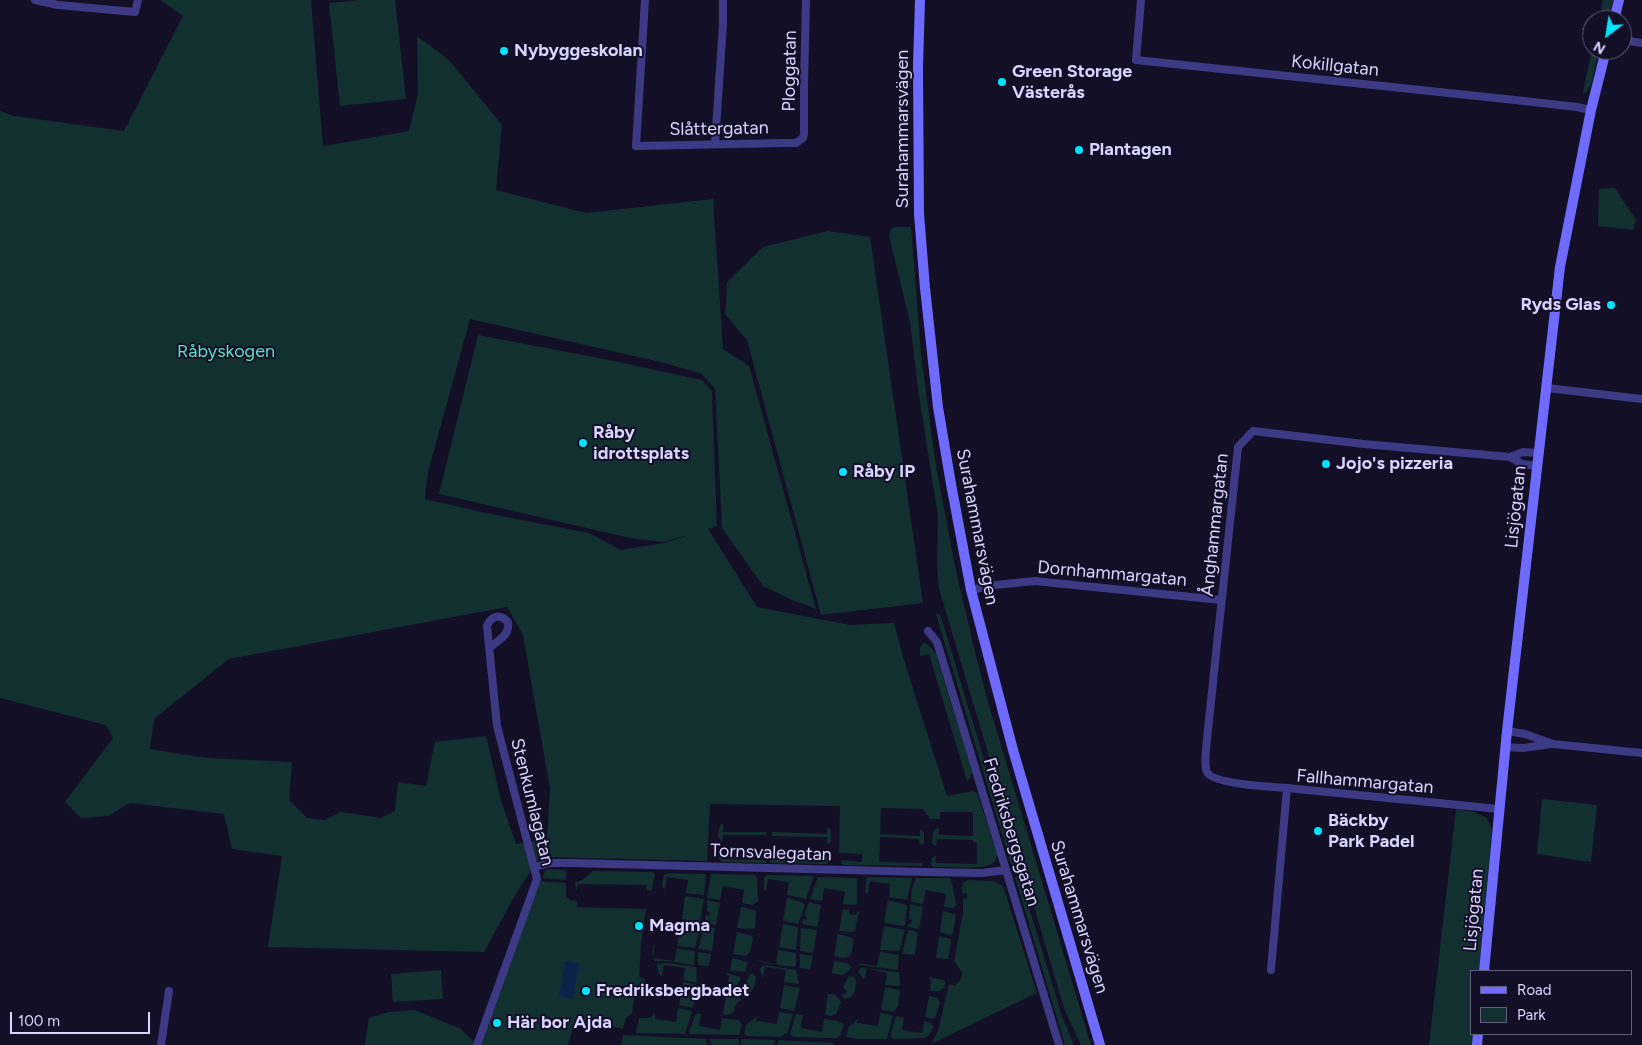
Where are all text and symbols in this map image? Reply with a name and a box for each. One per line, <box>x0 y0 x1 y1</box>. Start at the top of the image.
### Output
north arrow <box>1582 10 1632 60</box>
street label: Ploggatan <box>778 30 802 112</box>
text: N <box>1591 37 1609 58</box>
place label: Nybyggeskolan <box>514 40 643 62</box>
marker: Nybyggeskolan <box>498 45 510 57</box>
street label: Surahammarsvägen <box>892 50 914 208</box>
street label: Kokillgatan <box>1290 51 1380 81</box>
place label: Green Storage Västerås <box>1012 61 1132 104</box>
marker: Green Storage Västerås <box>996 76 1008 88</box>
street label: Slåttergatan <box>669 117 769 141</box>
place label: Plantagen <box>1089 139 1172 161</box>
marker: Plantagen <box>1073 144 1085 156</box>
place label: Ryds Glas <box>1520 294 1601 316</box>
marker: Ryds Glas <box>1605 299 1617 311</box>
park label: Råbyskogen <box>177 341 275 363</box>
place label: Råby idrottsplats <box>593 422 689 464</box>
marker: Råby idrottsplats <box>577 437 589 449</box>
street label: Surahammarsvägen <box>951 447 1003 607</box>
street label: Ånghammargatan <box>1197 452 1233 598</box>
place label: Jojo's pizzeria <box>1336 453 1453 475</box>
marker: Jojo's pizzeria <box>1320 458 1332 470</box>
place label: Råby IP <box>853 461 915 483</box>
street label: Lisjögatan <box>1501 465 1531 549</box>
marker: Råby IP <box>837 466 849 478</box>
street label: Dornhammargatan <box>1036 557 1188 591</box>
street label: Stenkumlagatan <box>506 736 558 868</box>
street label: Fredriksbergsgatan <box>978 755 1044 909</box>
street label: Fallhammargatan <box>1296 765 1434 799</box>
place label: Bäckby Park Padel <box>1328 810 1414 852</box>
marker: Bäckby Park Padel <box>1312 825 1324 837</box>
street label: Surahammarsvägen <box>1045 838 1113 996</box>
street label: Tornsvalegatan <box>710 840 832 866</box>
street label: Lisjögatan <box>1460 868 1488 952</box>
place label: Magma <box>649 915 710 937</box>
marker: Magma <box>633 920 645 932</box>
legend <box>1470 970 1632 1035</box>
place label: Fredriksbergbadet <box>596 980 749 1002</box>
text: Road <box>1517 981 1552 999</box>
marker: Fredriksbergbadet <box>580 985 592 997</box>
scale bar <box>12 1002 152 1034</box>
text: Park <box>1517 1006 1546 1024</box>
text: 100 m <box>18 1012 60 1030</box>
place label: Här bor Ajda <box>507 1012 612 1034</box>
marker: Här bor Ajda <box>491 1017 503 1029</box>

